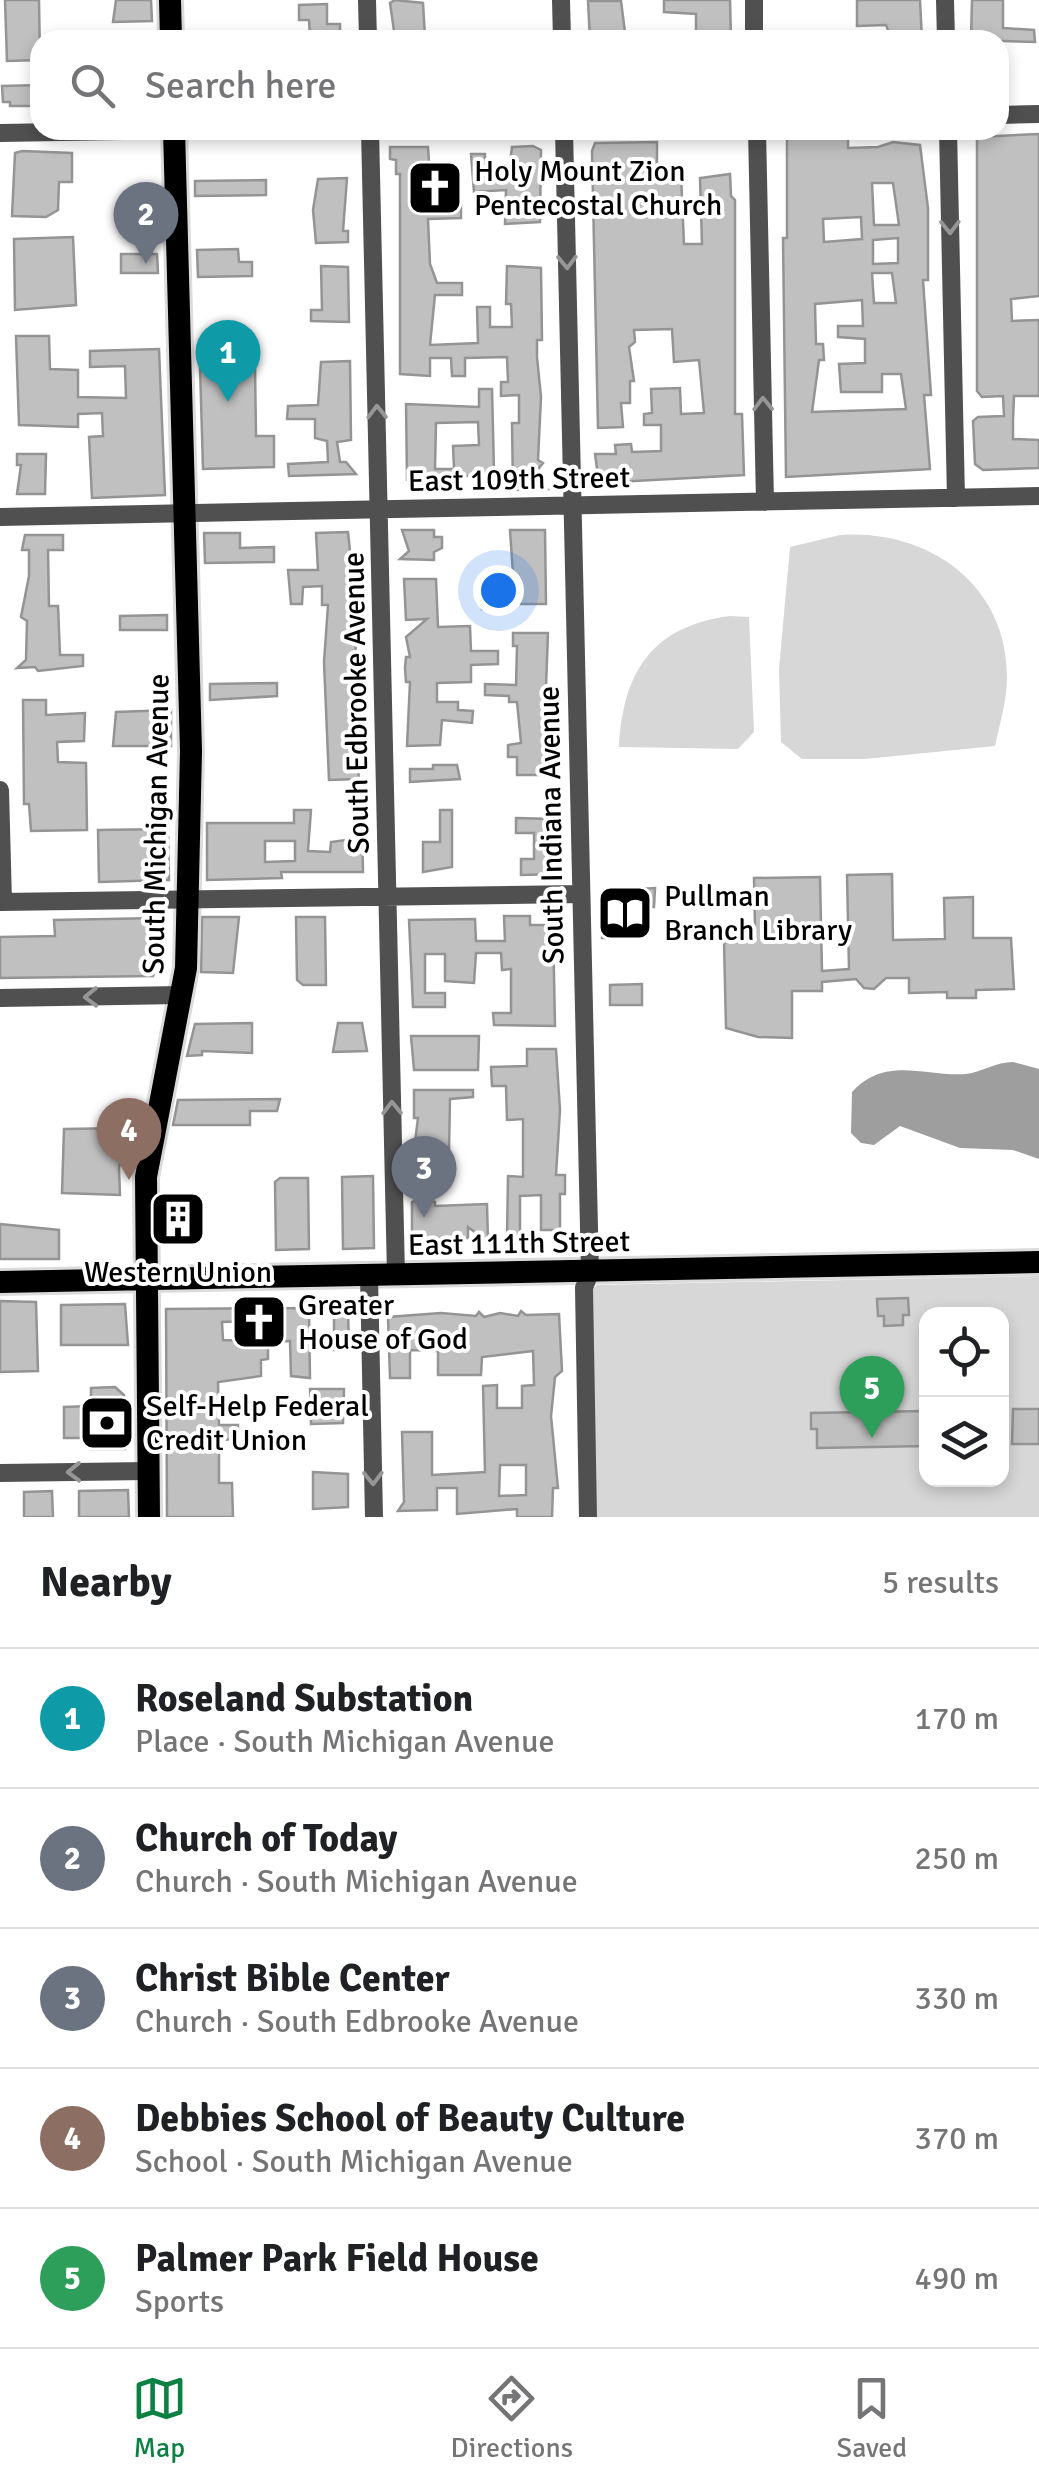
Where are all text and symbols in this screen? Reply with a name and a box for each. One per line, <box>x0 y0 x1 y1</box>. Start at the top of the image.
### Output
search box <box>30 30 1009 140</box>
icon: search <box>65 58 120 113</box>
text: Search here <box>145 62 337 109</box>
place label: Holy Mount Zion Pentecostal Church <box>474 153 722 224</box>
church icon: Holy Mount Zion Pentecostal Church <box>405 158 465 218</box>
pin: 2 <box>114 182 178 264</box>
one-way arrow <box>940 220 961 236</box>
one-way arrow <box>556 256 578 271</box>
pin: 1 <box>196 320 260 402</box>
one-way arrow <box>752 396 773 412</box>
one-way arrow <box>366 403 387 419</box>
street label: East 109th Street <box>407 459 631 500</box>
street label: South Edbrooke Avenue <box>335 552 378 854</box>
your location <box>473 565 524 616</box>
street label: South Michigan Avenue <box>135 673 178 975</box>
street label: South Indiana Avenue <box>531 685 572 965</box>
place label: Pullman Branch Library <box>664 878 852 949</box>
library icon: Pullman Branch Library <box>595 883 655 943</box>
one-way arrow <box>82 986 98 1007</box>
pin: 4 <box>96 1098 162 1180</box>
one-way arrow <box>382 1099 403 1115</box>
pin: 3 <box>392 1136 456 1218</box>
building icon: Western Union <box>148 1189 208 1249</box>
street label: East 111th Street <box>407 1223 631 1264</box>
place label: Western Union <box>84 1254 272 1291</box>
place label: Greater House of God <box>298 1287 468 1358</box>
church icon: Greater House of God <box>229 1292 289 1352</box>
map controls <box>919 1307 1009 1487</box>
button: locate <box>919 1307 1009 1397</box>
pin: 5 <box>840 1356 904 1438</box>
place label: Self-Help Federal Credit Union <box>146 1388 369 1459</box>
bank icon: Self-Help Federal Credit Union <box>77 1393 137 1453</box>
button: layers <box>919 1397 1009 1487</box>
one-way arrow <box>66 1461 82 1483</box>
one-way arrow <box>363 1471 384 1487</box>
text: Nearby <box>40 1557 172 1608</box>
text: 5 results <box>882 1563 999 1602</box>
text: Roseland Substation <box>135 1675 473 1722</box>
text: 1 <box>64 1699 81 1738</box>
text: 170 m <box>915 1699 999 1738</box>
text: Place · South Michigan Avenue <box>135 1722 554 1761</box>
text: Church of Today <box>135 1815 397 1862</box>
text: 2 <box>64 1839 81 1878</box>
text: 250 m <box>915 1839 999 1878</box>
text: Church · South Michigan Avenue <box>135 1862 578 1901</box>
text: Christ Bible Center <box>135 1955 450 2002</box>
text: 3 <box>64 1979 81 2018</box>
text: 330 m <box>915 1979 999 2018</box>
text: Church · South Edbrooke Avenue <box>135 2002 579 2041</box>
text: Debbies School of Beauty Culture <box>135 2095 685 2142</box>
text: 4 <box>64 2119 81 2158</box>
text: 370 m <box>915 2119 999 2158</box>
text: School · South Michigan Avenue <box>135 2142 573 2181</box>
text: Palmer Park Field House <box>135 2235 539 2282</box>
text: 5 <box>64 2259 81 2298</box>
text: 490 m <box>915 2259 999 2298</box>
text: Sports <box>135 2282 224 2321</box>
tab: Map <box>132 2371 187 2465</box>
tab: Directions <box>451 2371 573 2465</box>
tab: Saved <box>837 2371 907 2465</box>

